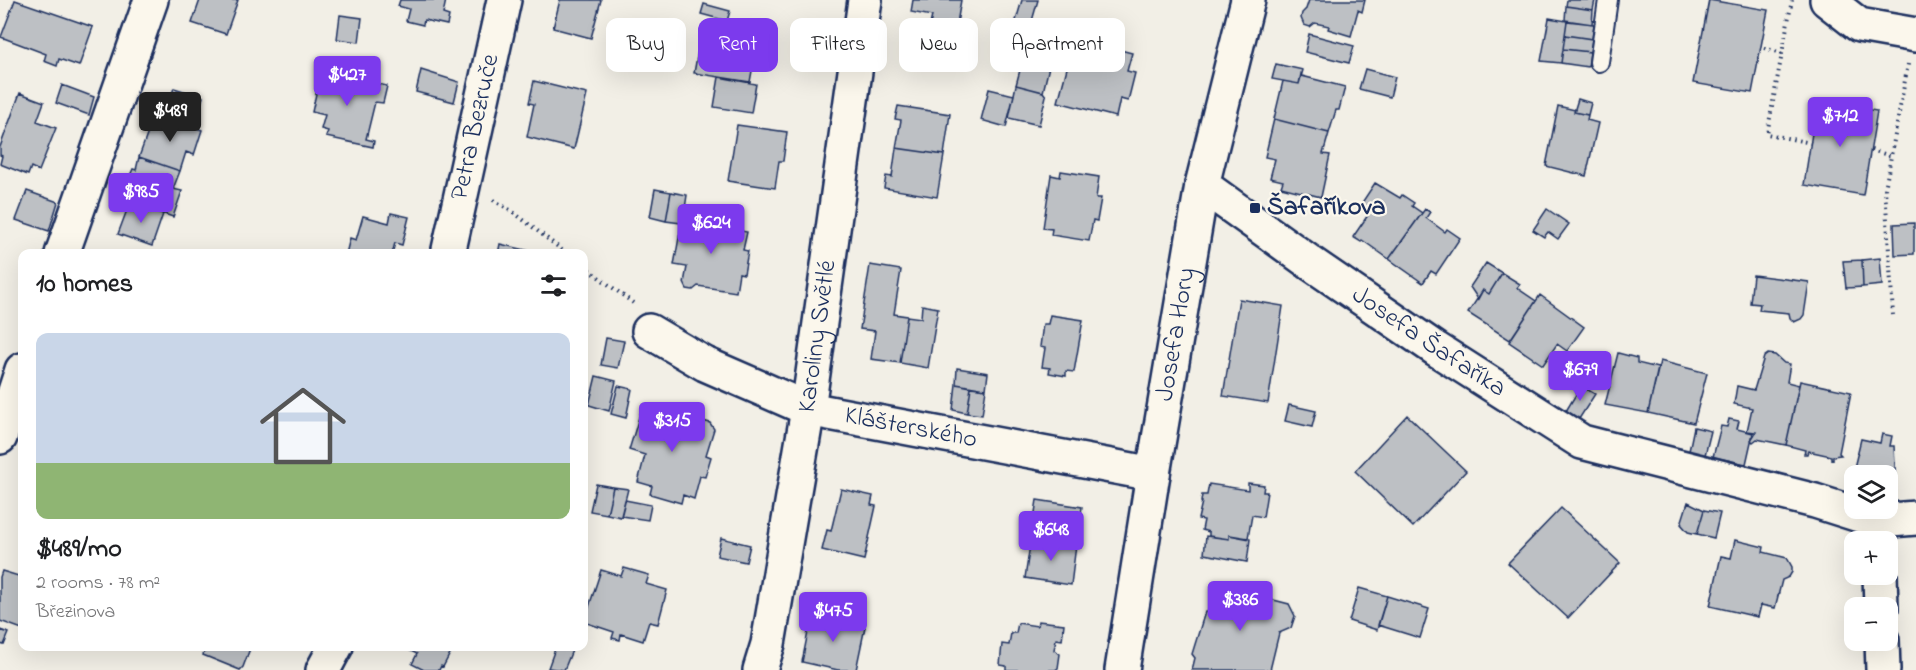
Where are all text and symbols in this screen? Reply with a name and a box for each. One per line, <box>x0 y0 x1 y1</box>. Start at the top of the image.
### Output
chip: Buy <box>606 18 686 72</box>
chip: Rent <box>698 18 778 72</box>
chip: Filters <box>790 18 887 72</box>
chip: New <box>899 18 978 72</box>
chip: Apartment <box>990 18 1125 72</box>
street label: Petra Bezruče <box>441 50 511 204</box>
pin: $427 <box>311 56 383 107</box>
text: $427 <box>328 61 366 90</box>
pin: $489 <box>134 92 206 143</box>
text: $489 <box>153 97 187 126</box>
pin: $712 <box>1804 97 1876 148</box>
text: $712 <box>1822 102 1858 131</box>
pin: $985 <box>105 173 177 224</box>
text: $985 <box>122 178 160 207</box>
place label: Šafaříkova <box>1267 189 1386 227</box>
marker: Šafaříkova <box>1248 201 1262 215</box>
pin: $624 <box>675 204 747 255</box>
text: $624 <box>691 209 731 238</box>
street label: Karoliny Světlé <box>789 257 848 415</box>
street label: Josefa Hory <box>1147 265 1207 404</box>
text: 10 homes <box>36 266 133 304</box>
icon: filters <box>537 269 570 302</box>
street label: Josefa Šafaříka <box>1343 277 1513 408</box>
pin: $679 <box>1544 351 1616 402</box>
text: $679 <box>1562 356 1598 385</box>
icon: home <box>249 372 357 480</box>
street label: Klášterského <box>841 397 980 459</box>
pin: $315 <box>636 402 708 453</box>
text: $315 <box>653 407 691 436</box>
map controls <box>1844 465 1898 651</box>
button: layers <box>1844 465 1898 519</box>
pin: $648 <box>1015 511 1087 562</box>
text: $648 <box>1033 516 1069 545</box>
text: $489/mo <box>36 531 122 569</box>
button: + <box>1844 531 1898 585</box>
text: 2 rooms · 78 m² <box>36 569 160 598</box>
pin: $386 <box>1204 581 1276 632</box>
text: $386 <box>1222 586 1258 615</box>
pin: $475 <box>797 592 869 643</box>
text: $475 <box>813 597 853 626</box>
button: − <box>1844 597 1898 651</box>
text: Březinova <box>36 598 115 627</box>

